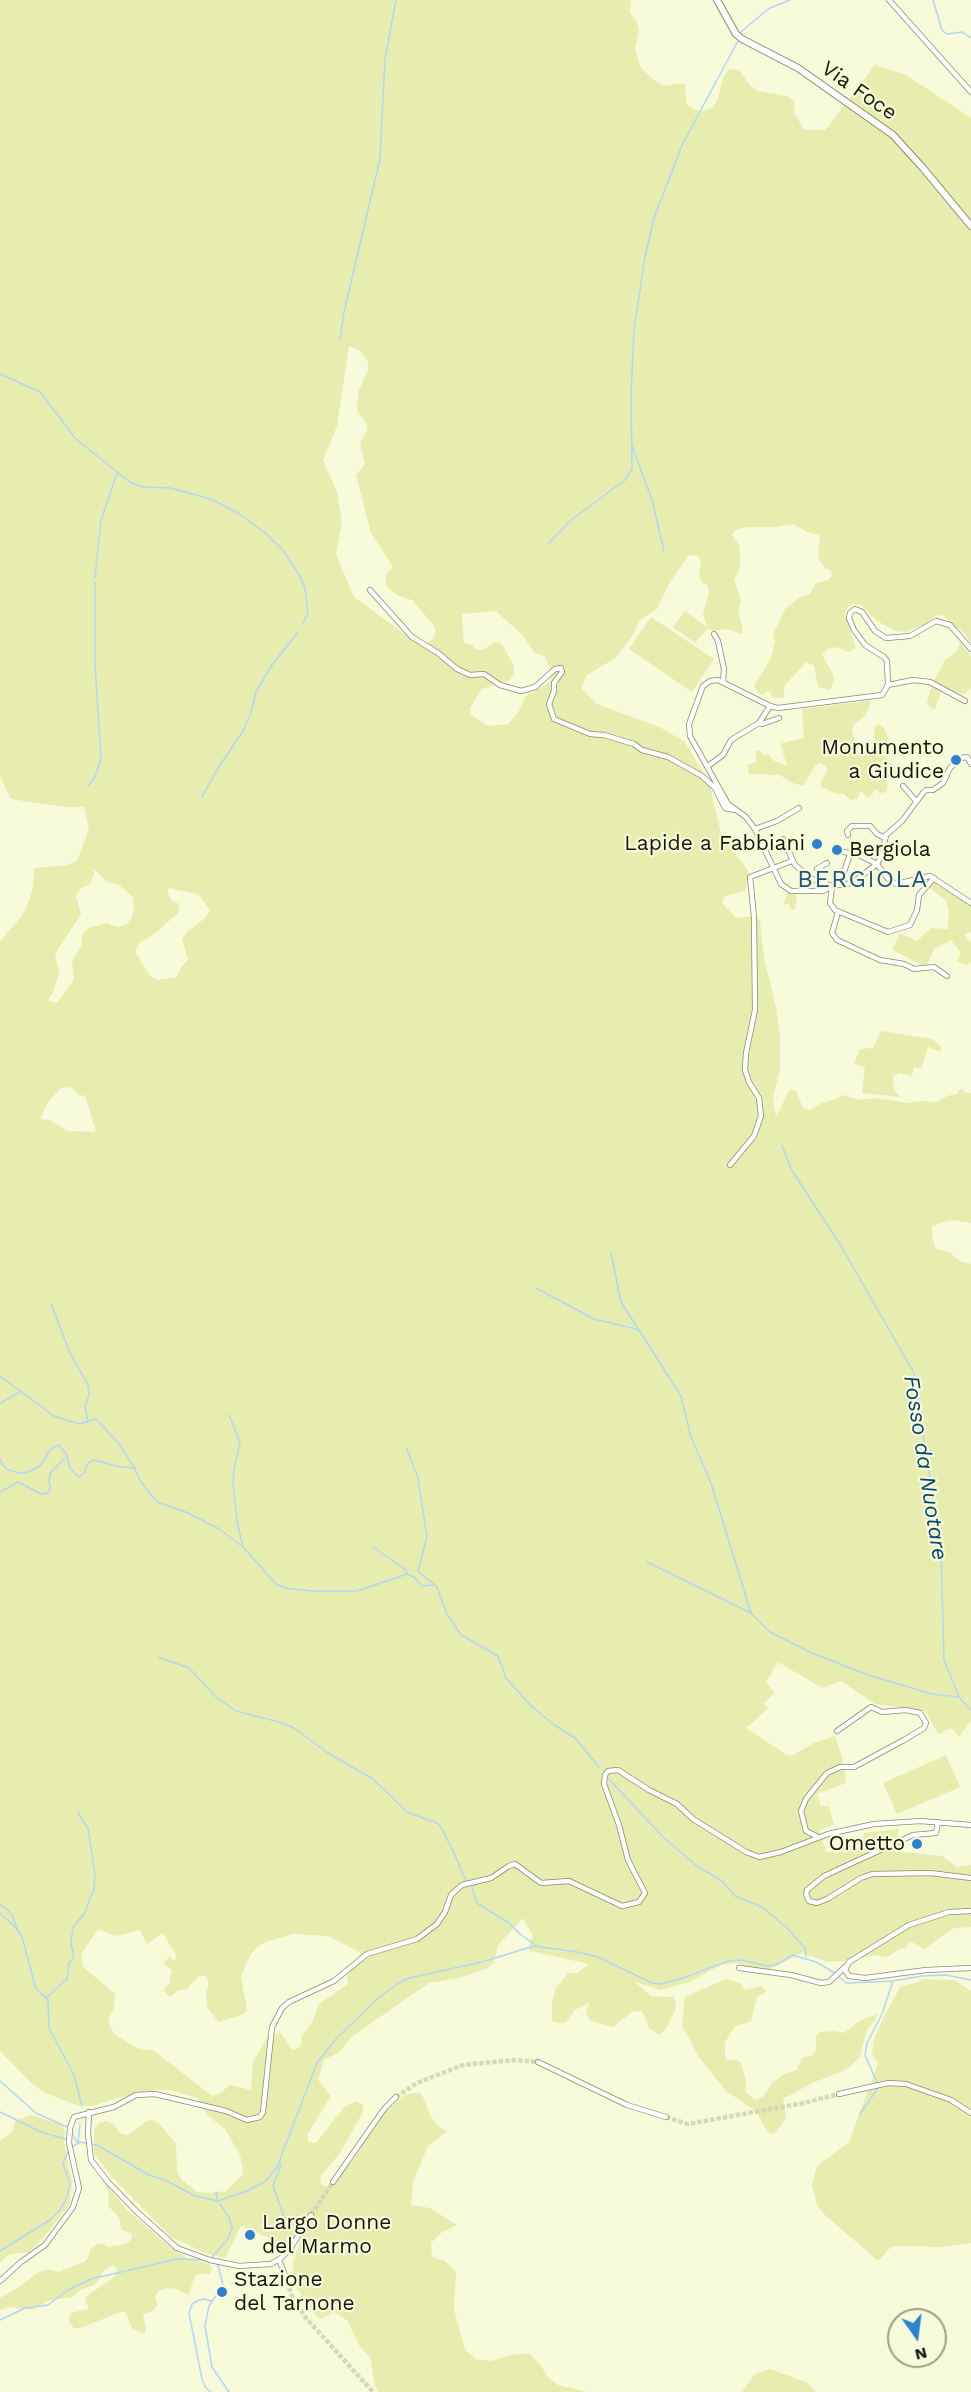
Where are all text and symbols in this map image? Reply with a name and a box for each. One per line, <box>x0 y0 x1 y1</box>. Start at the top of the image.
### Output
street label: Via Foce <box>816 56 902 126</box>
place label: Monumento a Giudice <box>821 735 944 785</box>
marker: Monumento a Giudice <box>949 753 963 767</box>
place label: Lapide a Fabbiani <box>624 831 805 857</box>
marker: Lapide a Fabbiani <box>810 837 824 851</box>
place label: Bergiola <box>849 837 931 863</box>
marker: Bergiola <box>830 843 844 857</box>
district label: BERGIOLA <box>797 866 929 894</box>
water label: Fosso da Nuotare <box>897 1374 953 1562</box>
place label: Ometto <box>829 1831 905 1857</box>
marker: Ometto <box>910 1837 924 1851</box>
place label: Largo Donne del Marmo <box>262 2210 391 2260</box>
marker: Largo Donne del Marmo <box>243 2228 257 2242</box>
place label: Stazione del Tarnone <box>234 2267 355 2317</box>
marker: Stazione del Tarnone <box>215 2285 229 2299</box>
north arrow <box>887 2308 947 2368</box>
text: N <box>913 2343 929 2365</box>

